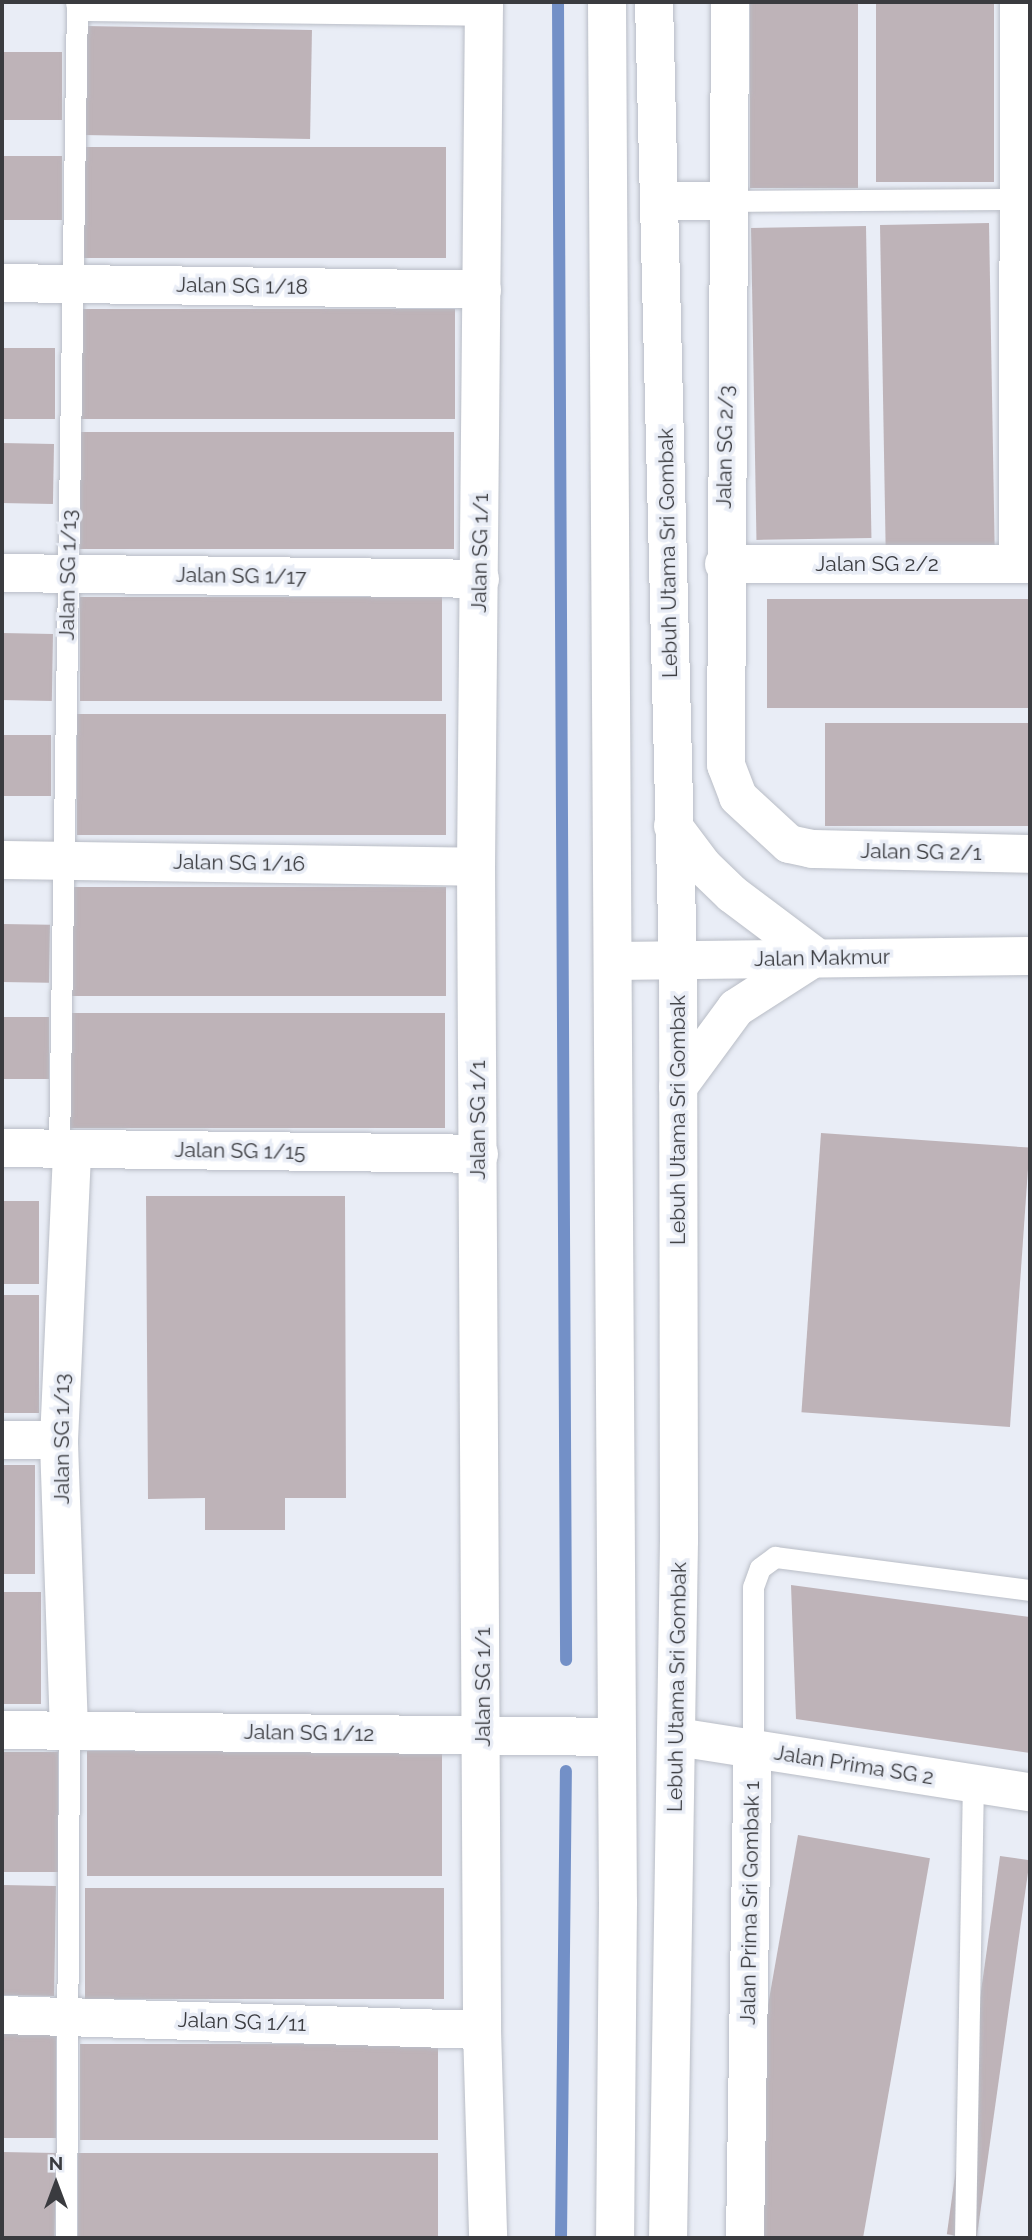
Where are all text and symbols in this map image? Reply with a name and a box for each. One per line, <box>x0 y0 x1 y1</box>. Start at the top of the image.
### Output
street label: Jalan SG 1/18 <box>176 272 308 300</box>
street label: Jalan SG 2/3 <box>711 385 739 509</box>
street label: Lebuh Utama Sri Gombak <box>653 428 683 678</box>
street label: Jalan SG 1/1 <box>466 493 494 613</box>
street label: Jalan SG 1/13 <box>54 509 82 641</box>
street label: Jalan SG 2/2 <box>815 551 939 577</box>
street label: Jalan SG 1/17 <box>175 562 307 590</box>
street label: Jalan SG 2/1 <box>860 838 982 866</box>
street label: Jalan SG 1/16 <box>173 849 305 877</box>
street label: Jalan Makmur <box>754 944 890 972</box>
street label: Lebuh Utama Sri Gombak <box>665 995 691 1245</box>
street label: Jalan SG 1/1 <box>465 1060 491 1180</box>
street label: Jalan SG 1/15 <box>174 1137 306 1165</box>
street label: Jalan SG 1/13 <box>49 1374 75 1504</box>
street label: Lebuh Utama Sri Gombak <box>662 1562 692 1812</box>
street label: Jalan SG 1/1 <box>470 1627 496 1747</box>
street label: Jalan SG 1/12 <box>244 1719 374 1747</box>
street label: Jalan Prima SG 2 <box>772 1740 936 1790</box>
street label: Jalan Prima Sri Gombak 1 <box>735 1781 765 2025</box>
street label: Jalan SG 1/11 <box>177 2007 307 2037</box>
north arrow <box>21 2149 91 2219</box>
text: N <box>49 2152 63 2174</box>

